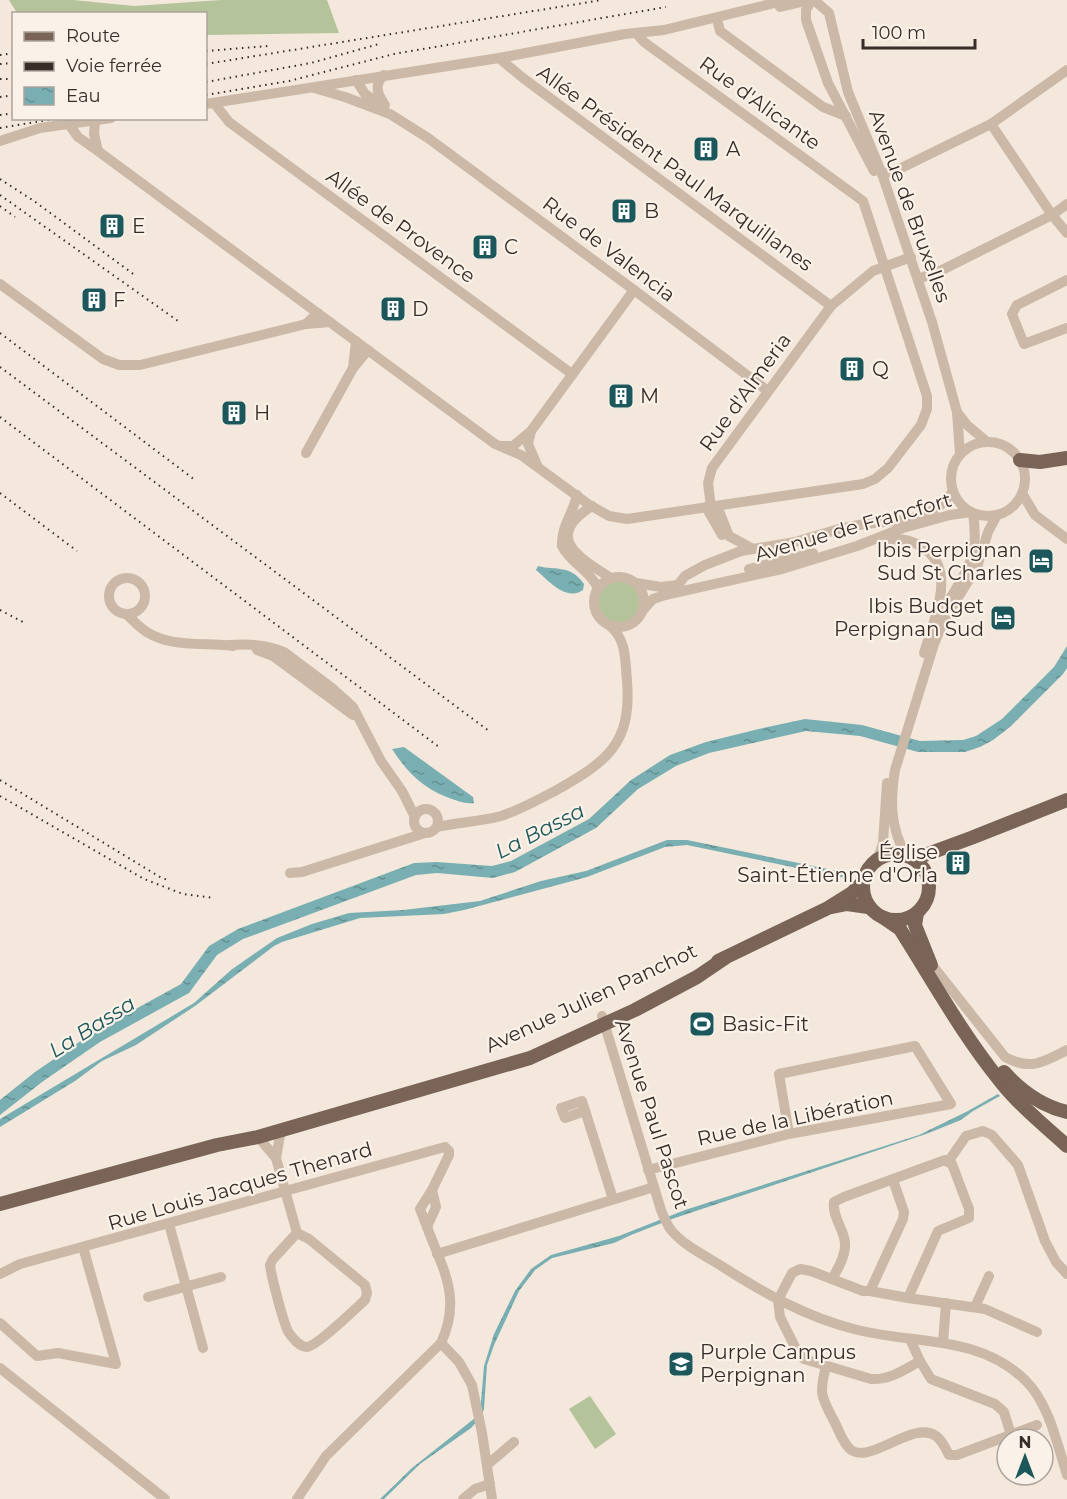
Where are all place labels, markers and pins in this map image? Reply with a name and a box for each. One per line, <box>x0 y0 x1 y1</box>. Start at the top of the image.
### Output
building icon: A <box>691 134 721 164</box>
place label: A <box>726 137 740 161</box>
building icon: B <box>609 196 639 226</box>
place label: B <box>644 199 659 223</box>
building icon: E <box>97 211 127 241</box>
place label: E <box>132 214 145 238</box>
building icon: C <box>470 232 500 262</box>
place label: C <box>504 235 518 259</box>
building icon: F <box>79 285 109 315</box>
place label: F <box>113 288 126 312</box>
building icon: D <box>378 294 408 324</box>
place label: D <box>412 297 429 321</box>
building icon: Q <box>837 354 867 384</box>
place label: Q <box>872 357 889 381</box>
building icon: M <box>606 381 636 411</box>
place label: M <box>640 384 659 408</box>
building icon: H <box>219 398 249 428</box>
place label: H <box>254 401 270 425</box>
place label: Ibis Perpignan Sud St Charles <box>876 538 1022 585</box>
hotel icon: Ibis Perpignan Sud St Charles <box>1026 546 1056 576</box>
place label: Ibis Budget Perpignan Sud <box>834 594 984 641</box>
hotel icon: Ibis Budget Perpignan Sud <box>988 603 1018 633</box>
place label: Église Saint-Étienne d'Orla <box>737 840 938 887</box>
building icon: Église Saint-Étienne d'Orla <box>943 848 973 878</box>
sports icon: Basic-Fit <box>687 1009 717 1039</box>
place label: Basic-Fit <box>722 1012 809 1036</box>
place label: Purple Campus Perpignan <box>700 1340 856 1387</box>
school or university icon: Purple Campus Perpignan <box>666 1349 696 1379</box>

